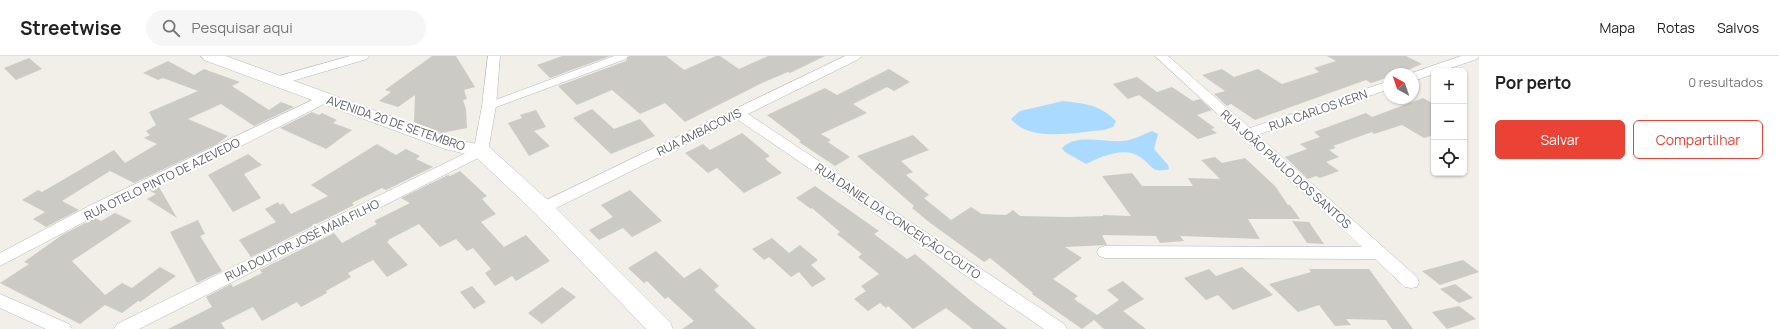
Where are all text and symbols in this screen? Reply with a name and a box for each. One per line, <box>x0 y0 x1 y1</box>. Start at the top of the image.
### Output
search box <box>146 10 426 46</box>
text: Streetwise <box>20 15 122 41</box>
icon: search <box>160 17 182 39</box>
text: Pesquisar aqui <box>192 17 293 38</box>
text: Mapa <box>1599 18 1635 37</box>
text: Rotas <box>1657 18 1695 37</box>
text: Salvos <box>1717 18 1759 37</box>
north arrow <box>1383 68 1419 104</box>
map controls <box>1431 68 1467 176</box>
button: + <box>1431 68 1467 104</box>
text: Por perto <box>1495 71 1571 94</box>
text: 0 resultados <box>1688 73 1763 91</box>
street label: RUA CARLOS KERN <box>1266 85 1370 135</box>
street label: AVENIDA 20 DE SETEMBRO <box>324 91 468 155</box>
street label: RUA AMBACOVIS <box>654 104 744 160</box>
button: − <box>1431 104 1467 140</box>
street label: RUA JOÃO PAULO DOS SANTOS <box>1217 106 1355 232</box>
button: Salvar <box>1495 120 1625 159</box>
button: Compartilhar <box>1633 120 1763 159</box>
street label: RUA OTELO PINTO DE AZEVEDO <box>81 134 243 224</box>
button: locate <box>1431 140 1467 176</box>
street label: RUA DANIEL DA CONCEIÇÃO COUTO <box>812 159 985 283</box>
street label: RUA DOUTOR JOSÉ MAIA FILHO <box>222 195 382 285</box>

